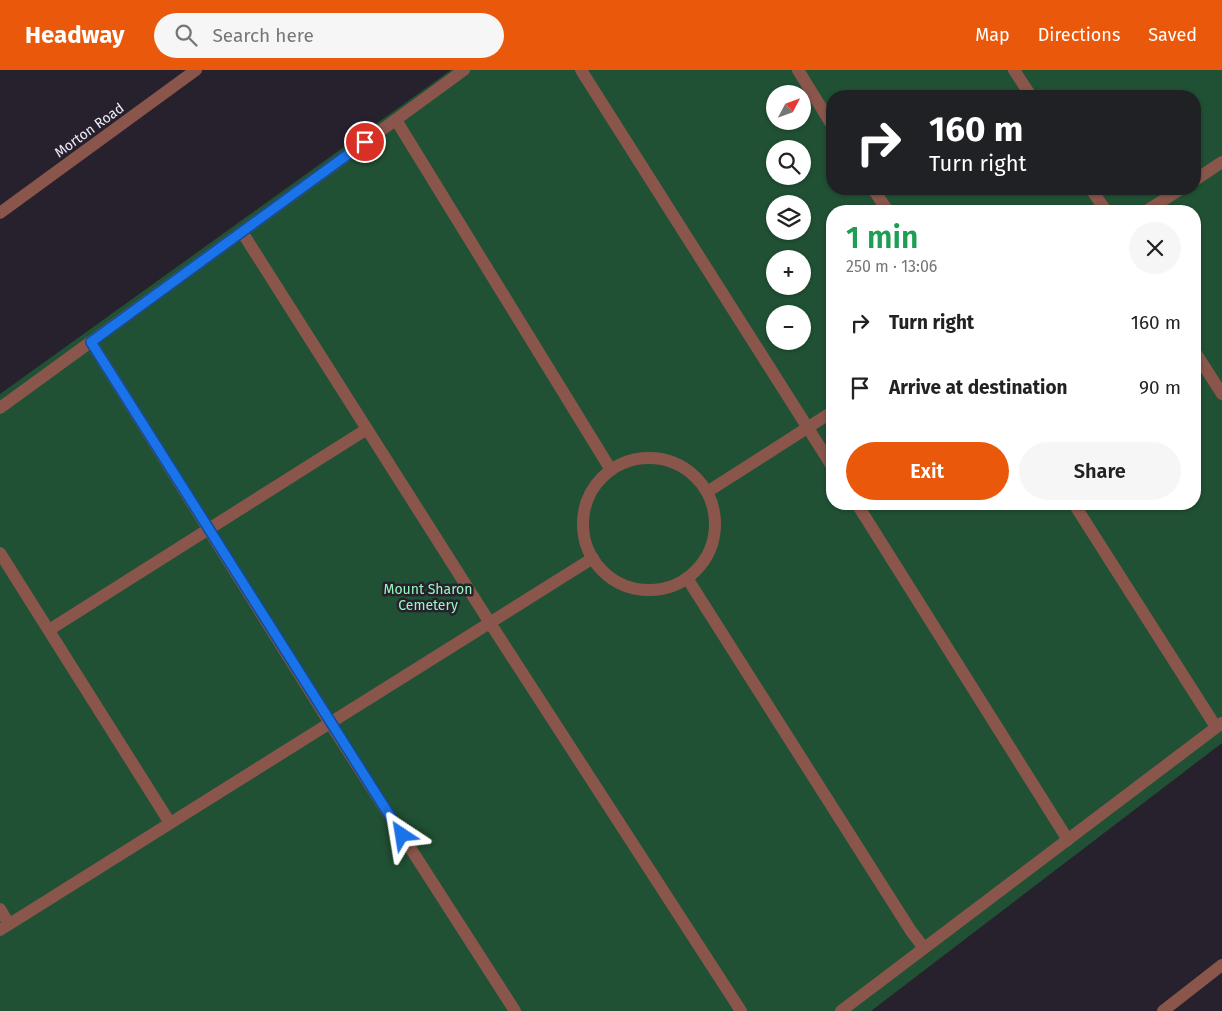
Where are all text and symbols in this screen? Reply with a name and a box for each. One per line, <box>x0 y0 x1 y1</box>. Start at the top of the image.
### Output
search box <box>154 13 504 58</box>
text: Headway <box>25 21 124 49</box>
icon: search <box>172 21 200 49</box>
text: Search here <box>212 24 314 47</box>
text: Map <box>975 24 1010 46</box>
text: Directions <box>1038 24 1120 46</box>
text: Saved <box>1148 24 1197 46</box>
north arrow <box>766 85 811 130</box>
map controls <box>766 85 811 350</box>
street label: Morton Road <box>51 100 127 161</box>
text: 160 m <box>929 108 1023 150</box>
icon: right <box>846 110 911 175</box>
pin <box>344 121 386 163</box>
icon: arrive <box>351 128 379 156</box>
button: search <box>766 140 811 185</box>
text: Turn right <box>929 150 1026 177</box>
button: layers <box>766 195 811 240</box>
text: 1 min <box>846 220 918 256</box>
button: close <box>1129 222 1181 274</box>
button: + <box>766 250 811 295</box>
text: 250 m · 13:06 <box>846 257 937 276</box>
button: − <box>766 305 811 350</box>
icon: right <box>846 309 874 337</box>
text: Turn right <box>889 311 974 334</box>
text: 160 m <box>1131 311 1181 334</box>
icon: arrive <box>846 374 874 402</box>
text: Arrive at destination <box>889 376 1068 399</box>
text: 90 m <box>1139 376 1181 399</box>
button: Exit <box>846 442 1009 500</box>
button: Share <box>1019 442 1181 500</box>
park label: Mount Sharon Cemetery <box>384 581 473 614</box>
position arrow <box>375 808 427 860</box>

